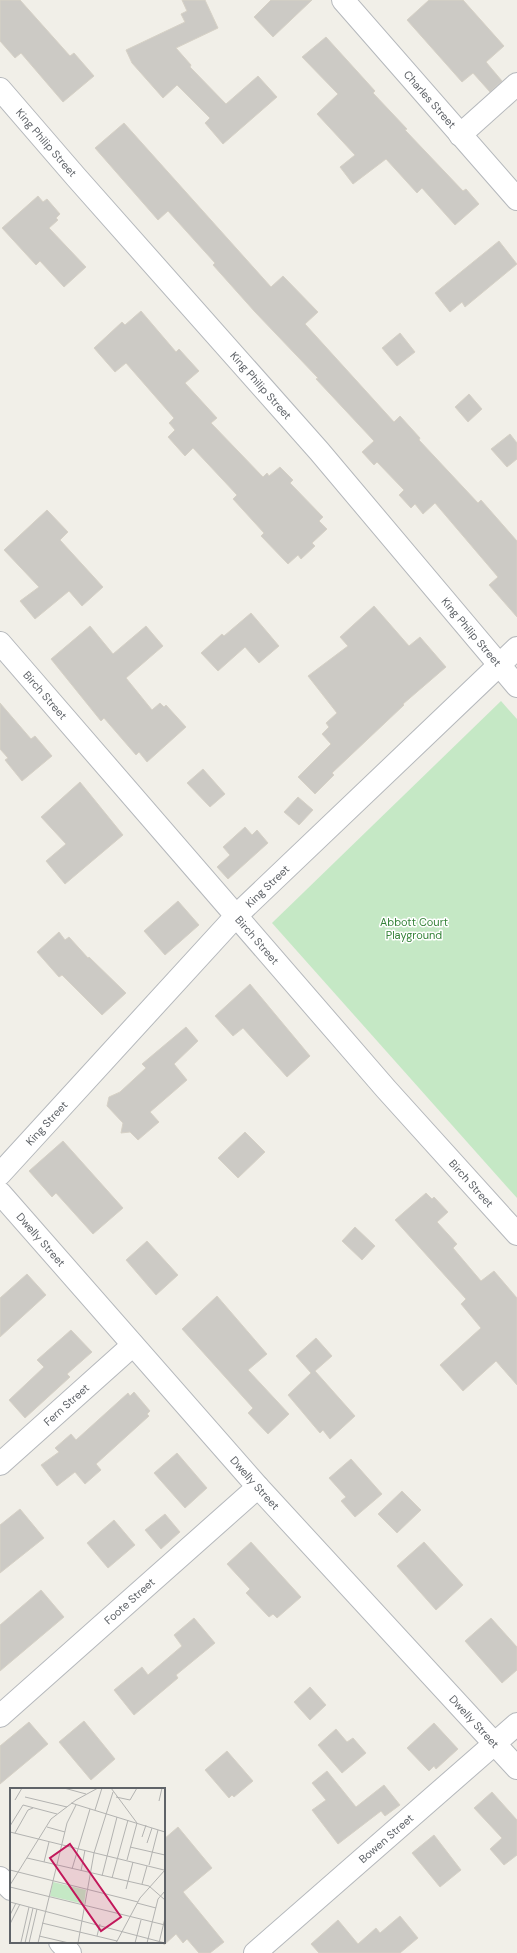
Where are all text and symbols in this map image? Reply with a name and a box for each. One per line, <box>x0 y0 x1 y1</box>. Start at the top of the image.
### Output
street label: Charles Street <box>401 67 459 131</box>
street label: King Philip Street <box>13 106 80 180</box>
street label: King Philip Street <box>227 349 295 422</box>
street label: King Philip Street <box>438 594 504 669</box>
street label: Birch Street <box>20 668 70 722</box>
street label: King Street <box>242 862 292 910</box>
street label: Birch Street <box>232 913 282 967</box>
park label: Abbott Court Playground <box>380 915 448 942</box>
street label: King Street <box>23 1098 71 1148</box>
street label: Birch Street <box>446 1156 497 1210</box>
street label: Dwelly Street <box>13 1210 68 1269</box>
street label: Fern Street <box>41 1381 92 1429</box>
street label: Dwelly Street <box>227 1453 282 1513</box>
street label: Foote Street <box>101 1575 158 1627</box>
street label: Dwelly Street <box>446 1692 502 1751</box>
inset map <box>10 1788 165 1943</box>
street label: Bowen Street <box>356 1811 416 1866</box>

